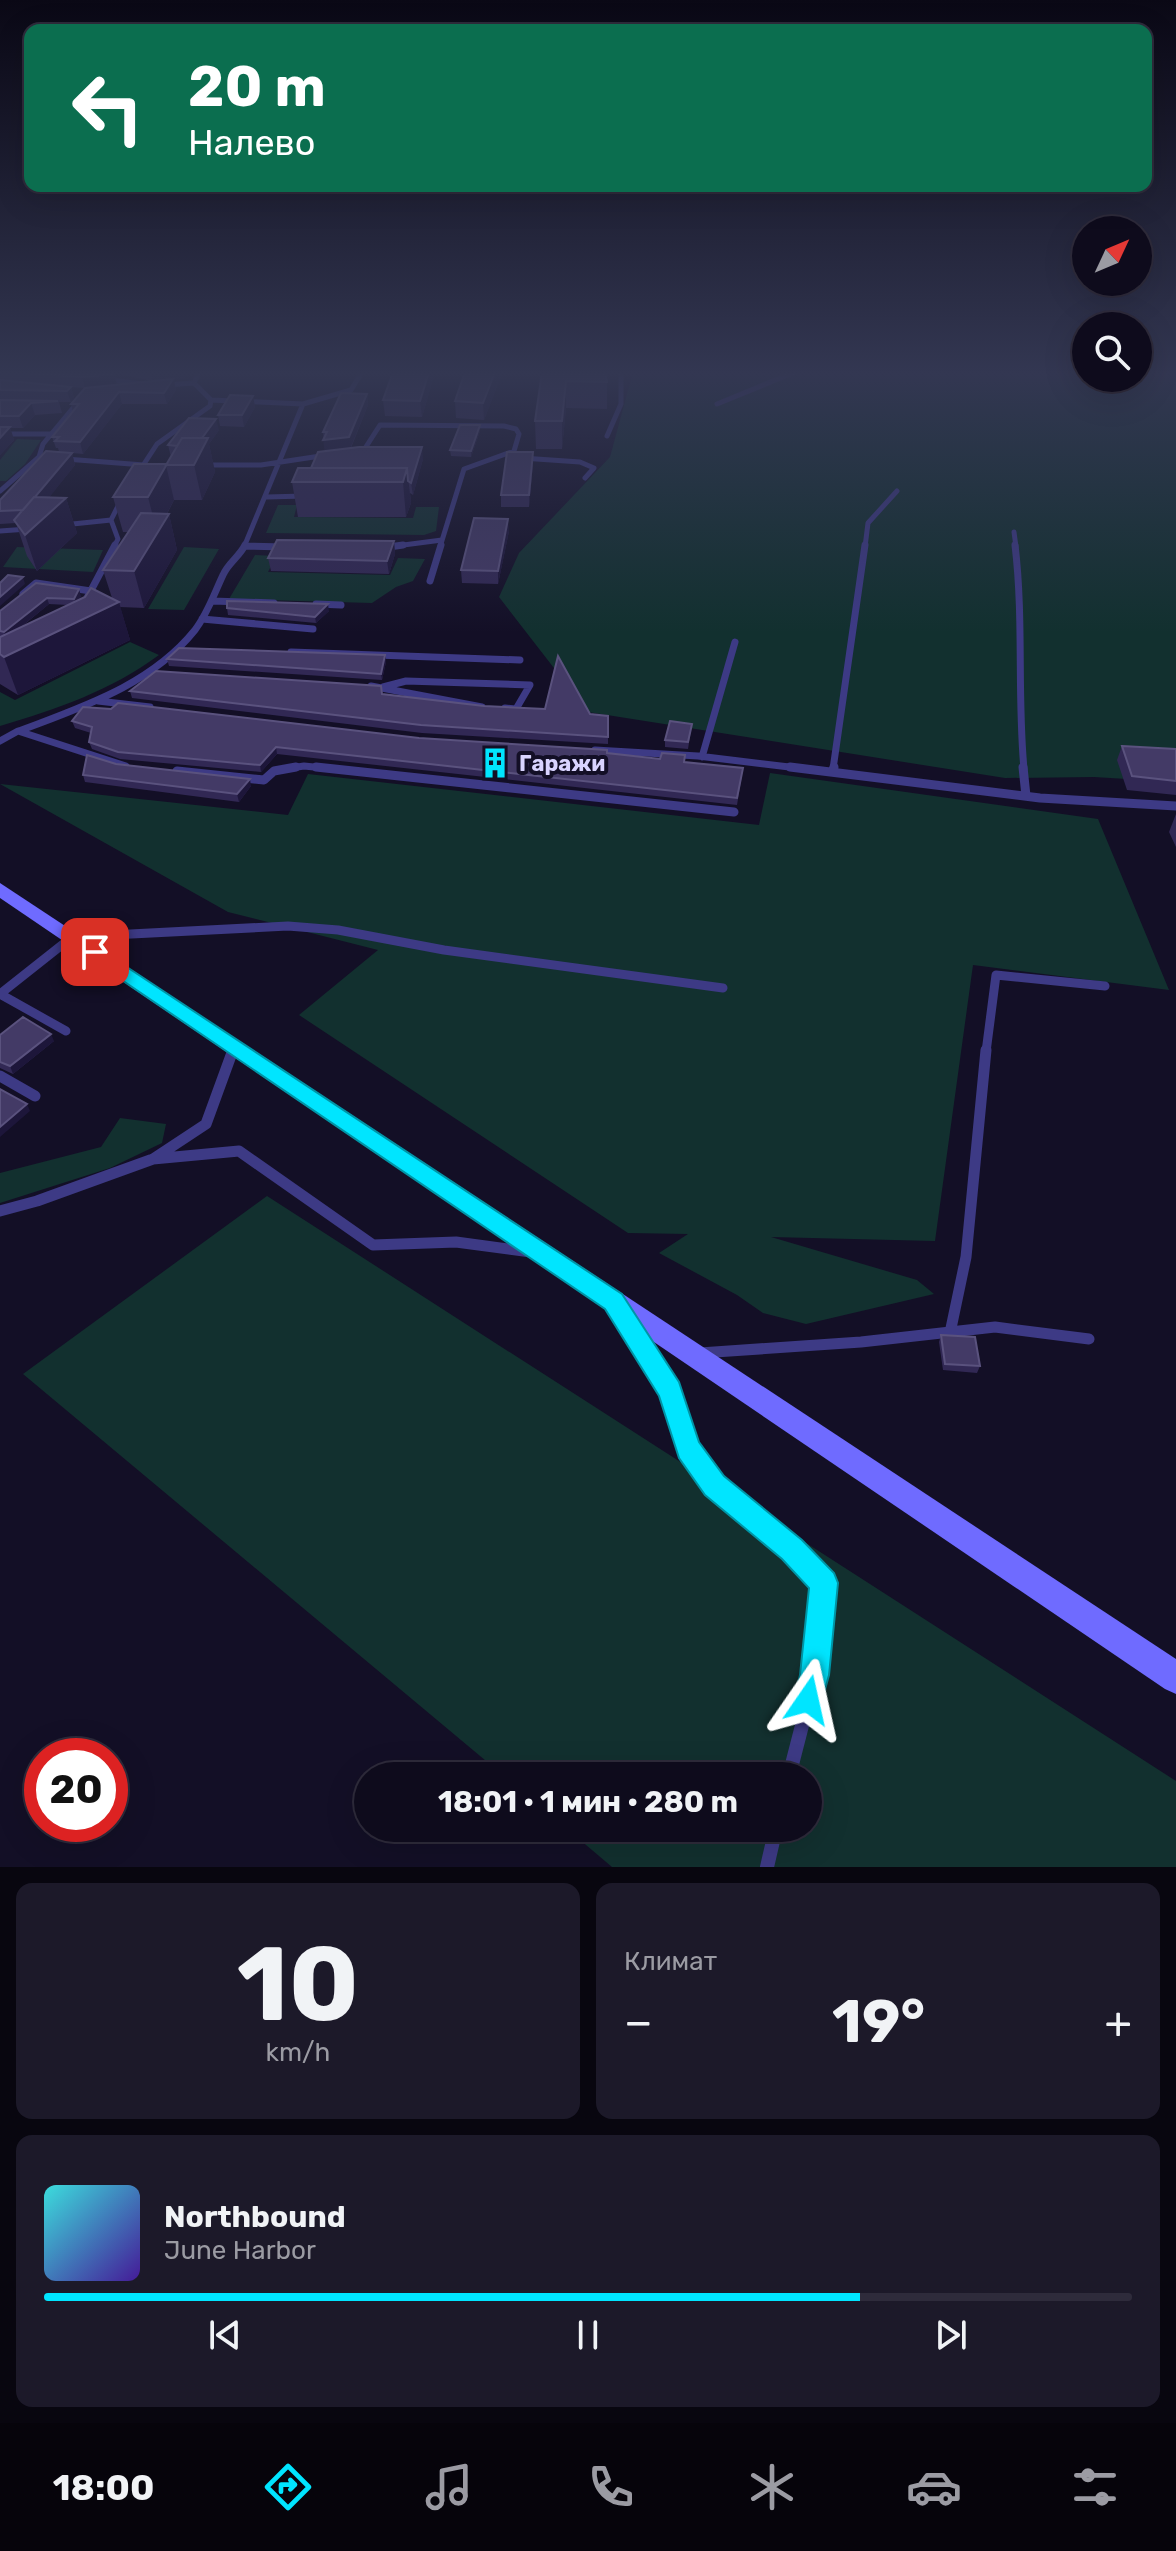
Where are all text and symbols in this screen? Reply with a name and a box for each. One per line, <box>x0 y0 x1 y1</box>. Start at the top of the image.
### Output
text: 20 m <box>188 54 326 120</box>
icon: left <box>56 56 160 160</box>
text: Налево <box>188 121 315 164</box>
north arrow <box>1072 216 1152 296</box>
map controls <box>1072 216 1152 392</box>
button: search <box>1072 312 1152 392</box>
building icon: Гаражи <box>478 746 512 780</box>
place label: Гаражи <box>519 750 605 777</box>
pin <box>61 918 129 986</box>
icon: arrive <box>73 930 117 974</box>
position arrow <box>766 1658 850 1742</box>
speed limit sign: 20 <box>24 1738 128 1842</box>
text: 18:01 · 1 мин · 280 m <box>438 1784 738 1820</box>
text: 10 <box>237 1923 359 2046</box>
text: Климат <box>624 1946 717 1977</box>
text: 19° <box>832 1986 925 2057</box>
text: − <box>624 1996 653 2048</box>
text: + <box>1105 1996 1132 2048</box>
text: km/h <box>266 2037 330 2068</box>
text: Northbound <box>164 2199 346 2235</box>
text: June Harbor <box>164 2235 316 2266</box>
icon: previous <box>203 2313 247 2357</box>
icon: pause <box>566 2313 610 2357</box>
icon: next <box>929 2313 973 2357</box>
icon: directions <box>260 2459 316 2515</box>
icon: music <box>421 2459 477 2515</box>
icon: phone <box>583 2459 639 2515</box>
icon: climate <box>744 2459 800 2515</box>
icon: car <box>906 2459 962 2515</box>
icon: filters <box>1067 2459 1123 2515</box>
text: 18:00 <box>53 2466 154 2509</box>

